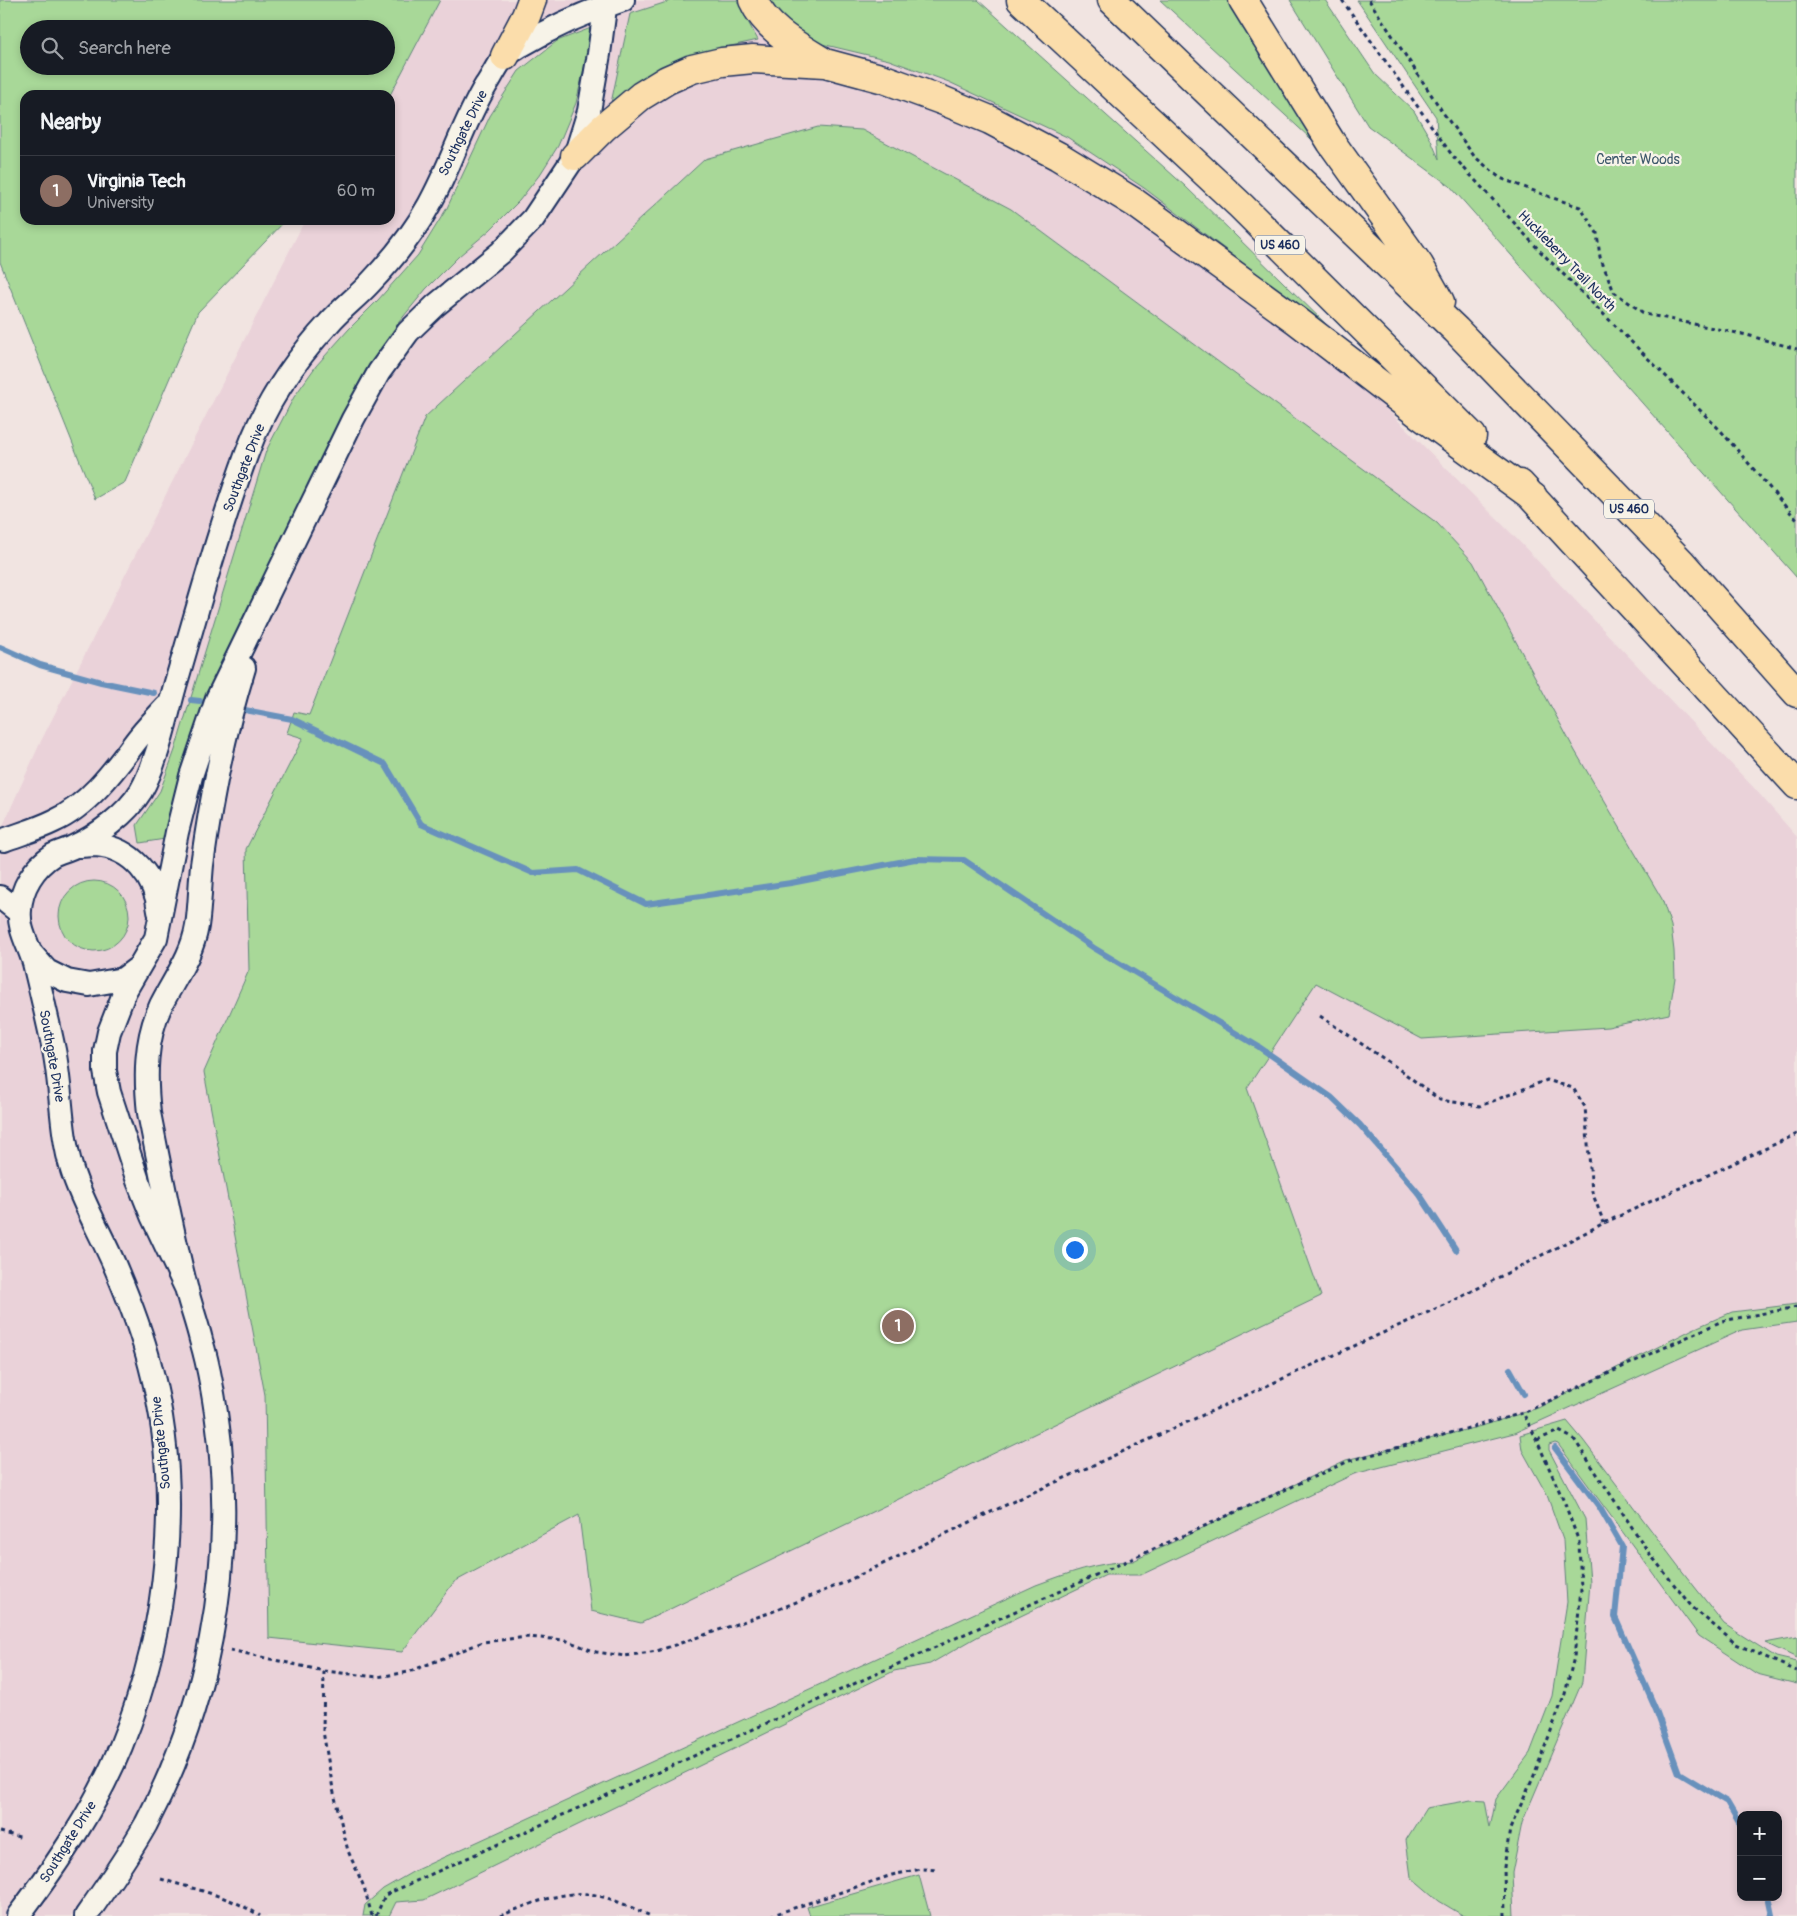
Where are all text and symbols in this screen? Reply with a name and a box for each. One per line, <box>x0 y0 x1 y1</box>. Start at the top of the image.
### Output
search box <box>20 20 395 75</box>
icon: search <box>38 34 66 62</box>
text: Search here <box>78 36 171 60</box>
street label: Southgate Drive <box>435 87 491 179</box>
text: Nearby <box>40 109 101 136</box>
park label: Center Woods <box>1596 151 1681 168</box>
text: Virginia Tech <box>87 169 186 193</box>
text: 1 <box>53 181 59 201</box>
text: 60 m <box>337 181 375 201</box>
text: University <box>87 193 154 213</box>
street label: Huckleberry Trail North <box>1514 207 1620 315</box>
road number: US 460 <box>1255 236 1305 254</box>
street label: Southgate Drive <box>219 421 269 515</box>
road number: US 460 <box>1604 499 1654 518</box>
street label: Southgate Drive <box>36 1008 69 1104</box>
your location <box>1062 1237 1088 1263</box>
pin: 1 <box>882 1307 914 1345</box>
street label: Southgate Drive <box>148 1396 174 1490</box>
street label: Southgate Drive <box>36 1798 100 1886</box>
map controls <box>1737 1811 1782 1901</box>
button: + <box>1737 1811 1782 1856</box>
button: − <box>1737 1856 1782 1901</box>

